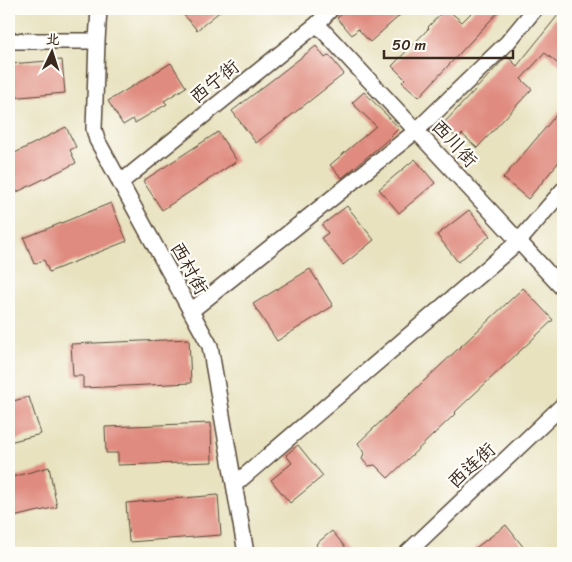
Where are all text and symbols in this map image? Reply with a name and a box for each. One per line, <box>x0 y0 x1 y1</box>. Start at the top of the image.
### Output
text: 北 <box>45 27 61 52</box>
north arrow <box>28 28 78 78</box>
scale bar <box>384 28 513 60</box>
text: 50 m <box>392 32 427 58</box>
street label: 西宁街 <box>182 51 247 112</box>
street label: 西川街 <box>423 111 486 175</box>
street label: 西村街 <box>161 235 218 301</box>
street label: 西连街 <box>439 434 503 497</box>

